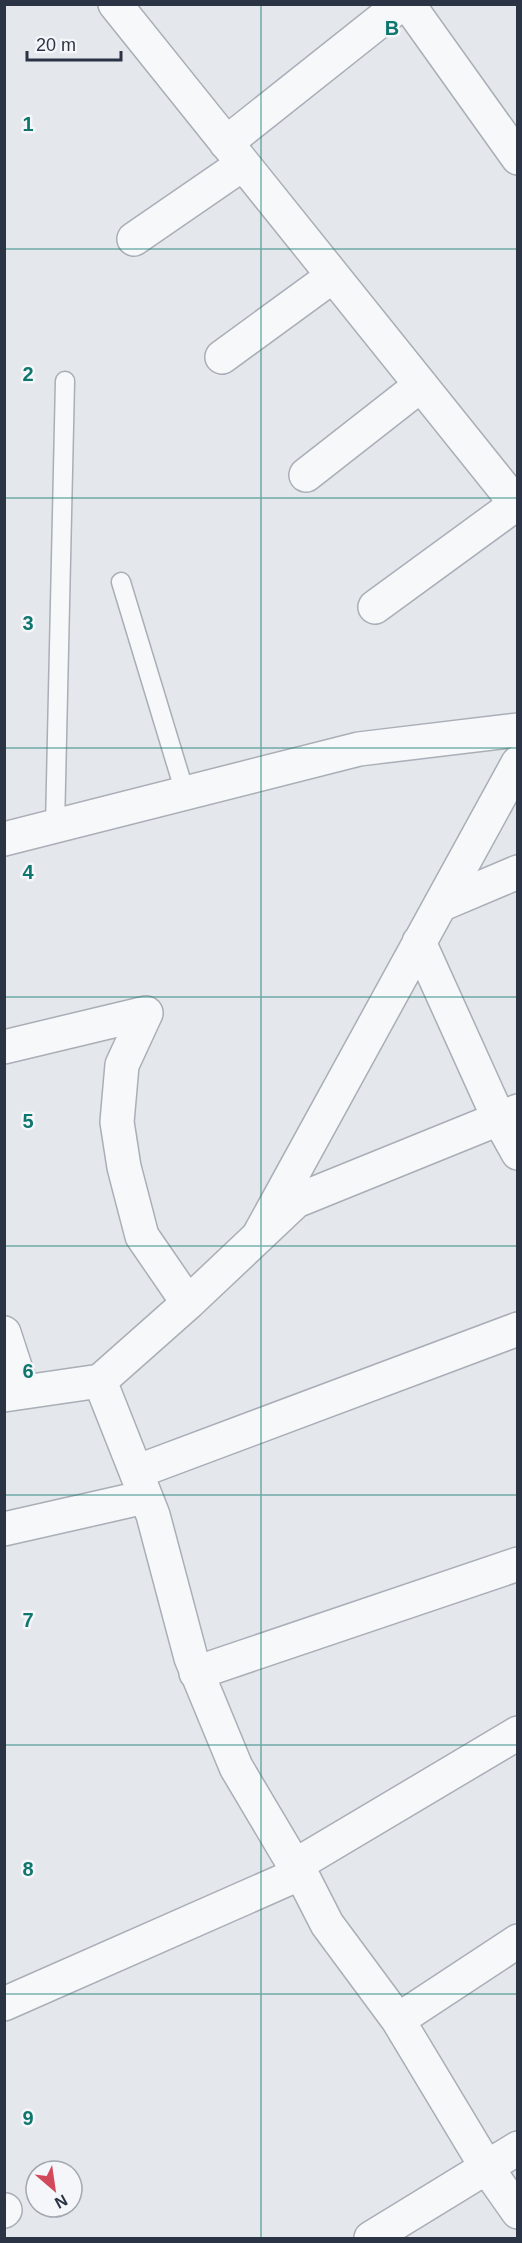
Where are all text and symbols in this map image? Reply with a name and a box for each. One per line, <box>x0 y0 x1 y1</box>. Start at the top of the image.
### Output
text: B <box>385 17 399 39</box>
scale bar <box>27 24 122 62</box>
text: 20 m <box>36 35 76 55</box>
text: 1 <box>22 113 34 135</box>
text: 2 <box>22 363 34 385</box>
text: 3 <box>22 612 34 634</box>
text: 4 <box>22 861 34 883</box>
text: 5 <box>22 1110 34 1132</box>
text: 6 <box>22 1360 34 1382</box>
text: 7 <box>22 1609 34 1631</box>
text: 8 <box>22 1858 34 1880</box>
text: 9 <box>22 2107 34 2129</box>
north arrow <box>24 2159 84 2219</box>
text: N <box>52 2191 70 2212</box>

